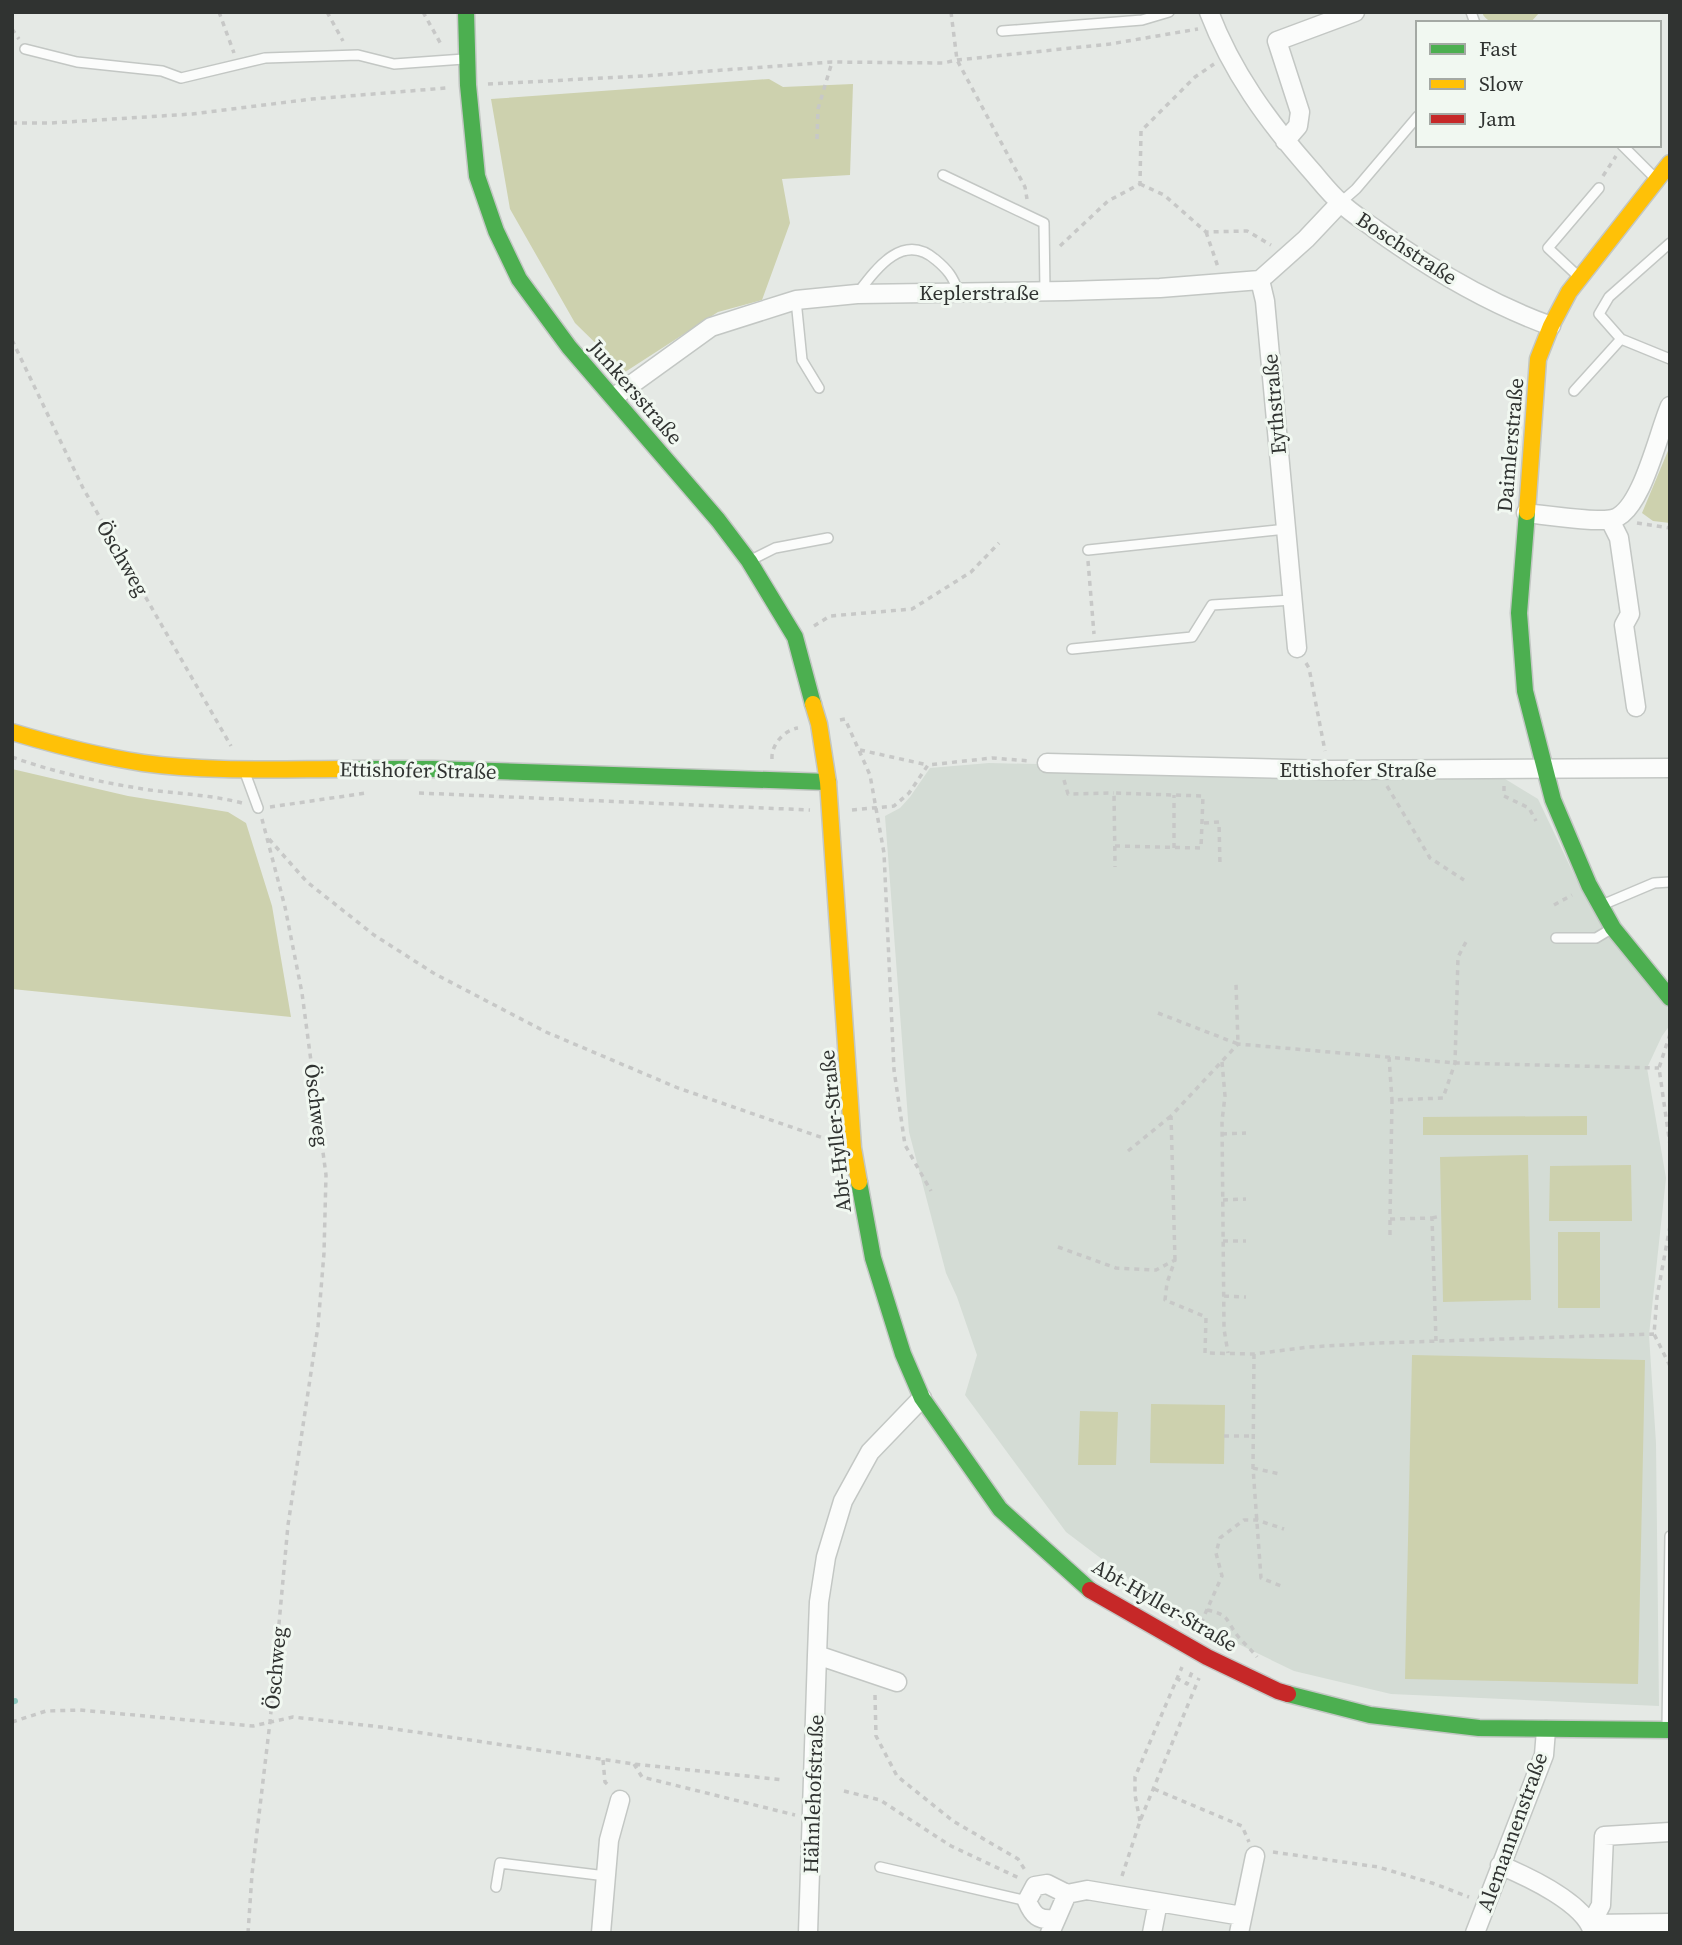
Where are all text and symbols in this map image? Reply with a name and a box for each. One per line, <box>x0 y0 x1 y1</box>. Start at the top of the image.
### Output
legend <box>1416 21 1661 147</box>
text: Fast <box>1479 34 1517 63</box>
text: Slow <box>1479 69 1523 98</box>
text: Jam <box>1478 104 1516 133</box>
street label: Boschstraße <box>1351 205 1463 291</box>
street label: Keplerstraße <box>919 278 1039 307</box>
street label: Junkersstraße <box>582 333 690 451</box>
street label: Eythstraße <box>1255 352 1293 456</box>
street label: Daimlerstraße <box>1490 377 1530 513</box>
street label: Öschweg <box>90 515 156 601</box>
street label: Ettishofer Straße <box>339 754 497 786</box>
street label: Ettishofer Straße <box>1279 755 1437 784</box>
street label: Abt-Hyller-Straße <box>812 1048 858 1214</box>
street label: Öschweg <box>298 1062 336 1148</box>
street label: Abt-Hyller-Straße <box>1087 1552 1243 1658</box>
street label: Öschweg <box>257 1625 293 1711</box>
street label: Hähnlehofstraße <box>796 1714 830 1874</box>
street label: Alemannenstraße <box>1470 1748 1554 1916</box>

